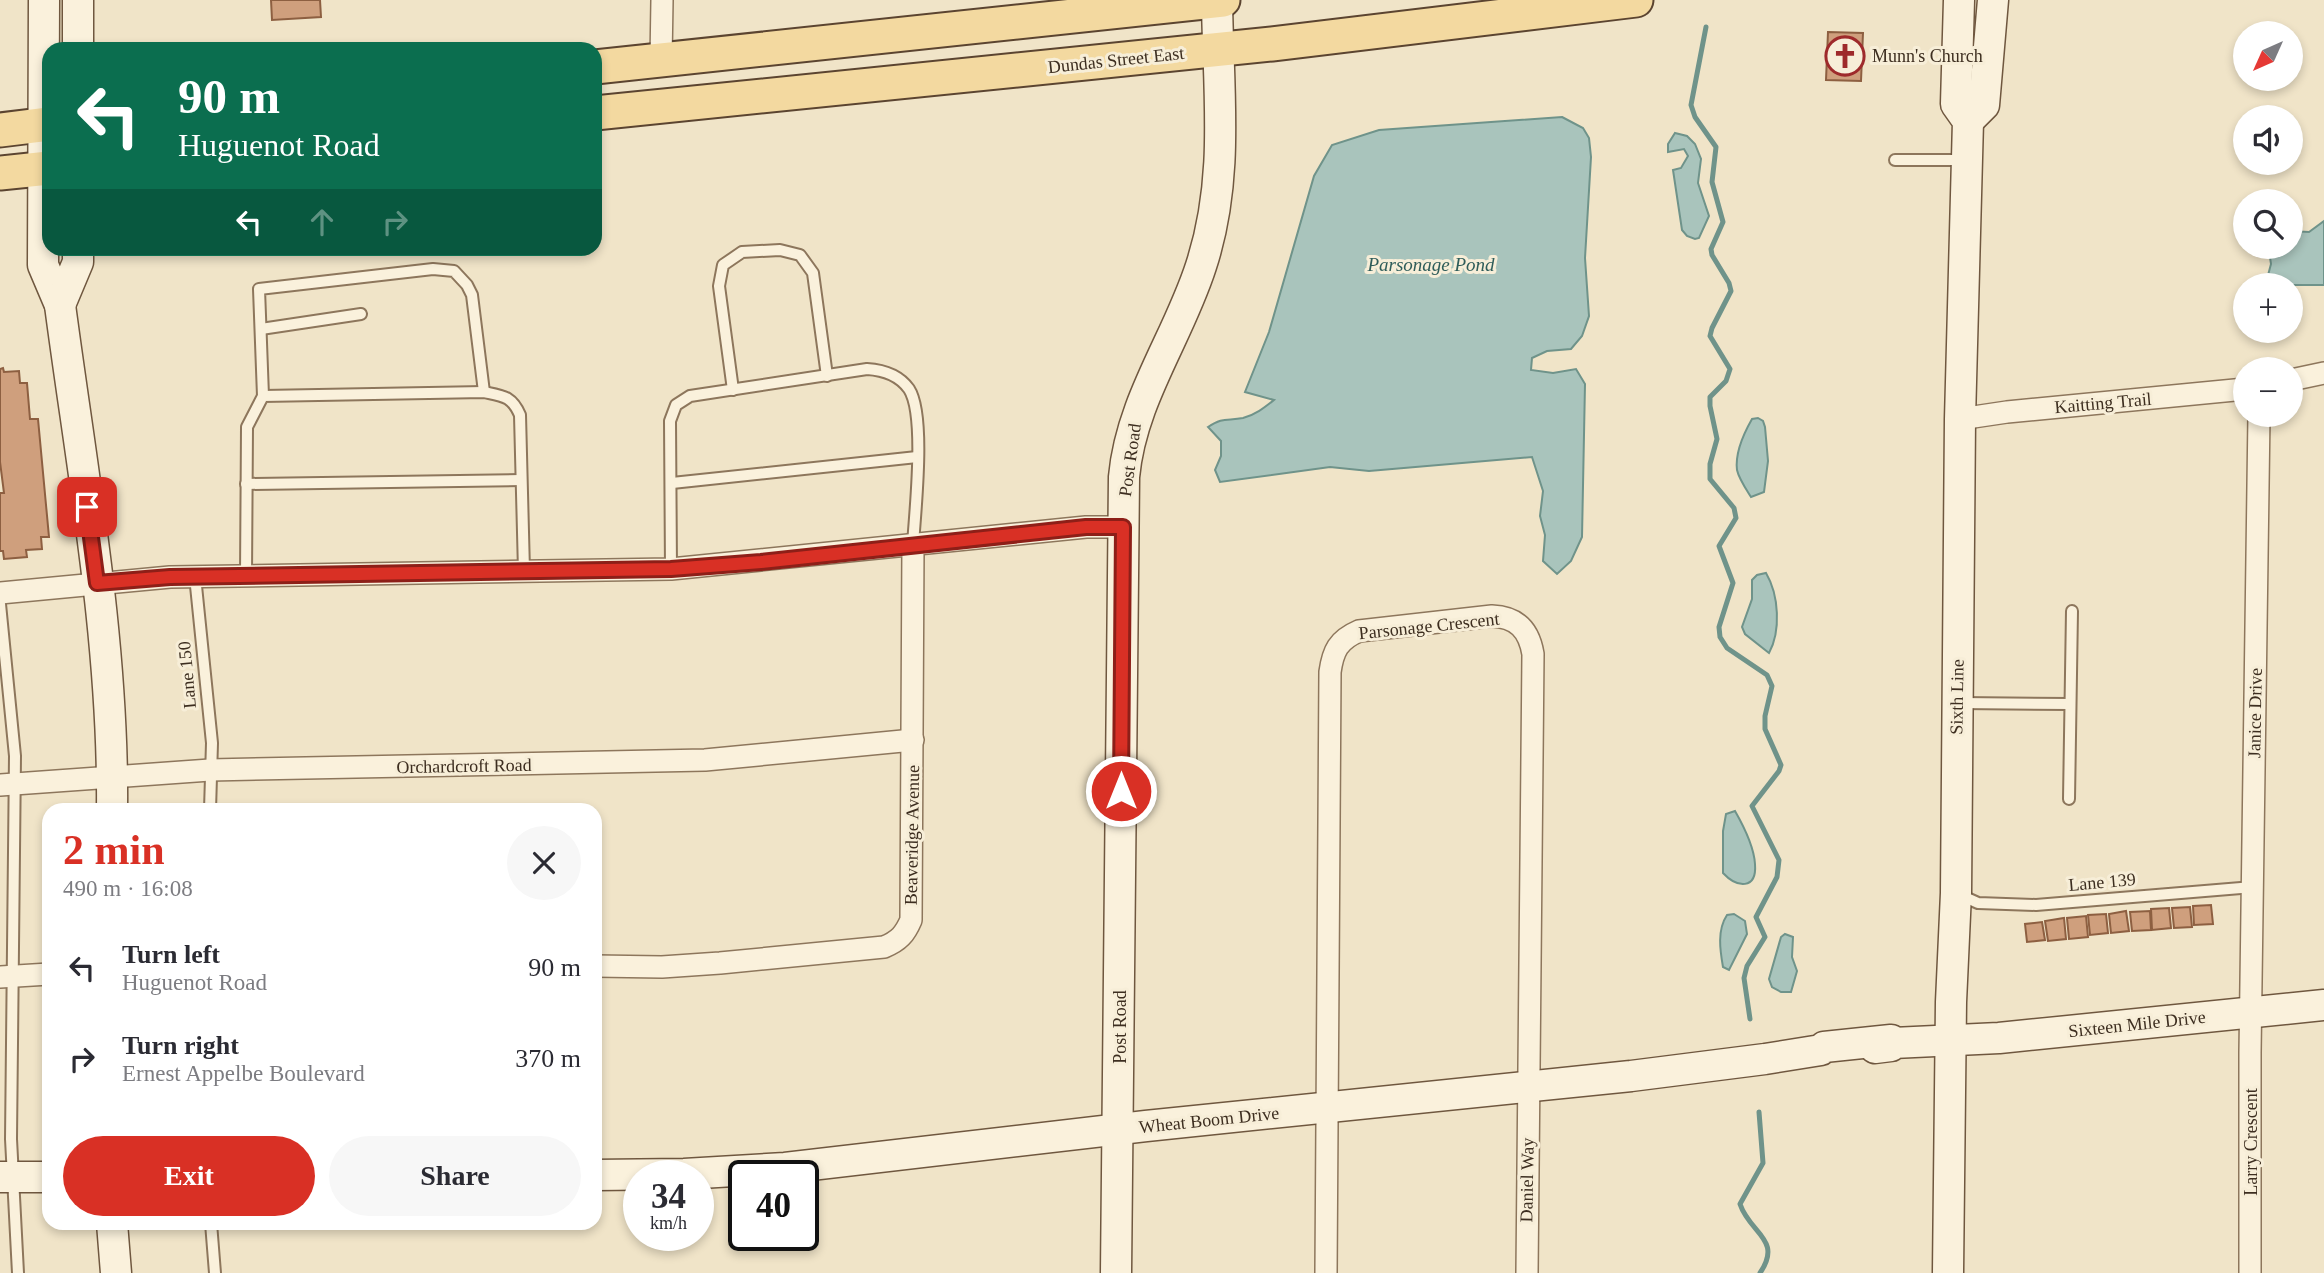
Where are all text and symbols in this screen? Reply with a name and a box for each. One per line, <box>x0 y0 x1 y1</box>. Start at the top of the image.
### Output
north arrow <box>2233 21 2303 91</box>
map controls <box>2233 21 2303 427</box>
church icon: Munn's Church <box>1824 35 1866 77</box>
street label: Dundas Street East <box>1047 43 1185 77</box>
place label: Munn's Church <box>1872 46 1983 66</box>
text: 90 m <box>178 69 280 124</box>
icon: left <box>63 70 154 161</box>
button: sound <box>2233 105 2303 175</box>
text: Huguenot Road <box>178 127 380 163</box>
button: search <box>2233 189 2303 259</box>
icon: left <box>230 203 268 241</box>
icon: ahead <box>303 203 341 241</box>
icon: right <box>376 203 414 241</box>
water label: Parsonage Pond <box>1366 254 1495 275</box>
button: + <box>2233 273 2303 343</box>
button: − <box>2233 357 2303 427</box>
street label: Kaitting Trail <box>2054 389 2152 417</box>
street label: Post Road <box>1115 422 1145 498</box>
pin <box>57 477 117 537</box>
icon: arrive <box>68 488 106 526</box>
street label: Parsonage Crescent <box>1358 609 1500 643</box>
street label: Lane 150 <box>174 641 200 709</box>
street label: Sixth Line <box>1946 659 1968 735</box>
street label: Janice Drive <box>2244 668 2266 758</box>
position arrow <box>1084 754 1158 828</box>
street label: Orchardcroft Road <box>396 755 532 777</box>
street label: Beaveridge Avenue <box>901 765 923 905</box>
button: close <box>507 826 581 900</box>
text: 2 min <box>63 827 165 873</box>
street label: Lane 139 <box>2068 869 2136 895</box>
text: 490 m · 16:08 <box>63 876 193 901</box>
text: Turn left <box>122 940 220 969</box>
icon: left <box>63 949 101 987</box>
text: 90 m <box>528 953 581 982</box>
text: Huguenot Road <box>122 970 267 995</box>
street label: Post Road <box>1110 990 1130 1064</box>
street label: Sixteen Mile Drive <box>2067 1007 2207 1041</box>
text: Turn right <box>122 1031 239 1060</box>
icon: right <box>63 1040 101 1078</box>
text: 370 m <box>515 1044 581 1073</box>
text: Ernest Appelbe Boulevard <box>122 1061 365 1086</box>
street label: Larry Crescent <box>2241 1088 2261 1196</box>
street label: Wheat Boom Drive <box>1138 1103 1280 1137</box>
button: Exit <box>63 1136 315 1216</box>
button: Share <box>329 1136 581 1216</box>
street label: Daniel Way <box>1516 1137 1538 1223</box>
speed limit sign: 40 <box>728 1160 819 1251</box>
text: 34 <box>651 1177 686 1216</box>
text: km/h <box>650 1213 687 1233</box>

